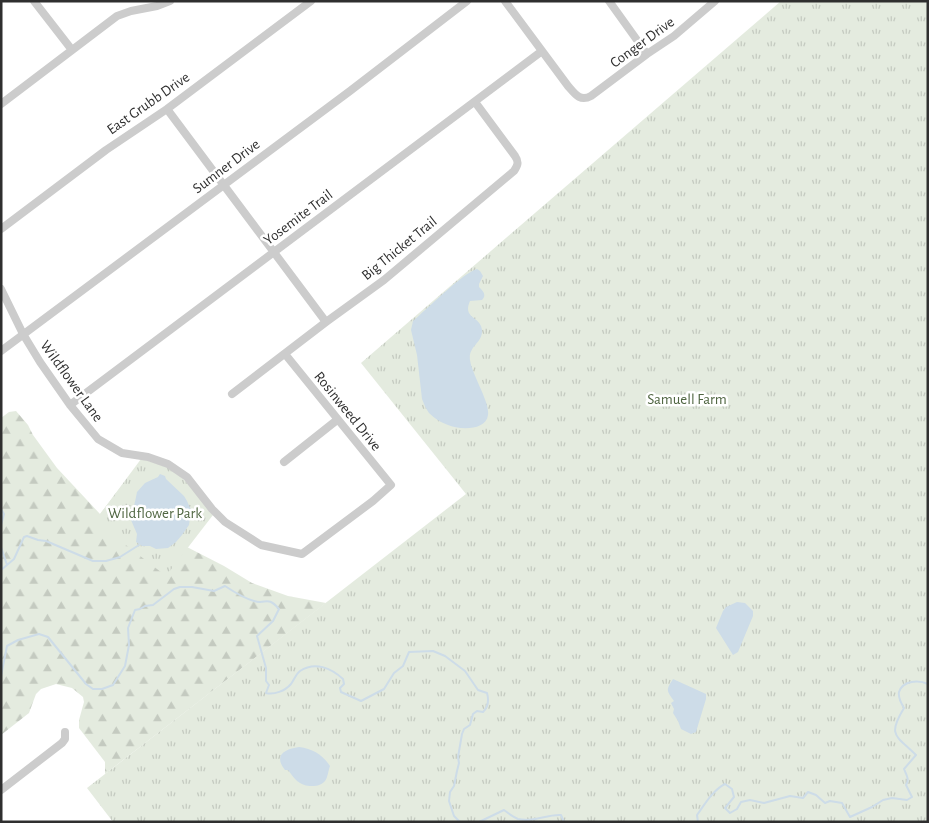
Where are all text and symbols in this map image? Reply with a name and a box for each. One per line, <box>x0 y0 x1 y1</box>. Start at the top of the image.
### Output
street label: Conger Drive <box>607 14 677 71</box>
street label: East Grubb Drive <box>104 69 192 137</box>
street label: Sumner Drive <box>190 136 263 196</box>
street label: Yosemite Trail <box>261 187 335 248</box>
street label: Big Thicket Trail <box>359 214 440 283</box>
street label: Wildflower Lane <box>37 338 106 425</box>
street label: Rosinweed Drive <box>311 369 384 454</box>
park label: Samuell Farm <box>647 392 727 407</box>
park label: Wildflower Park <box>108 506 202 521</box>

